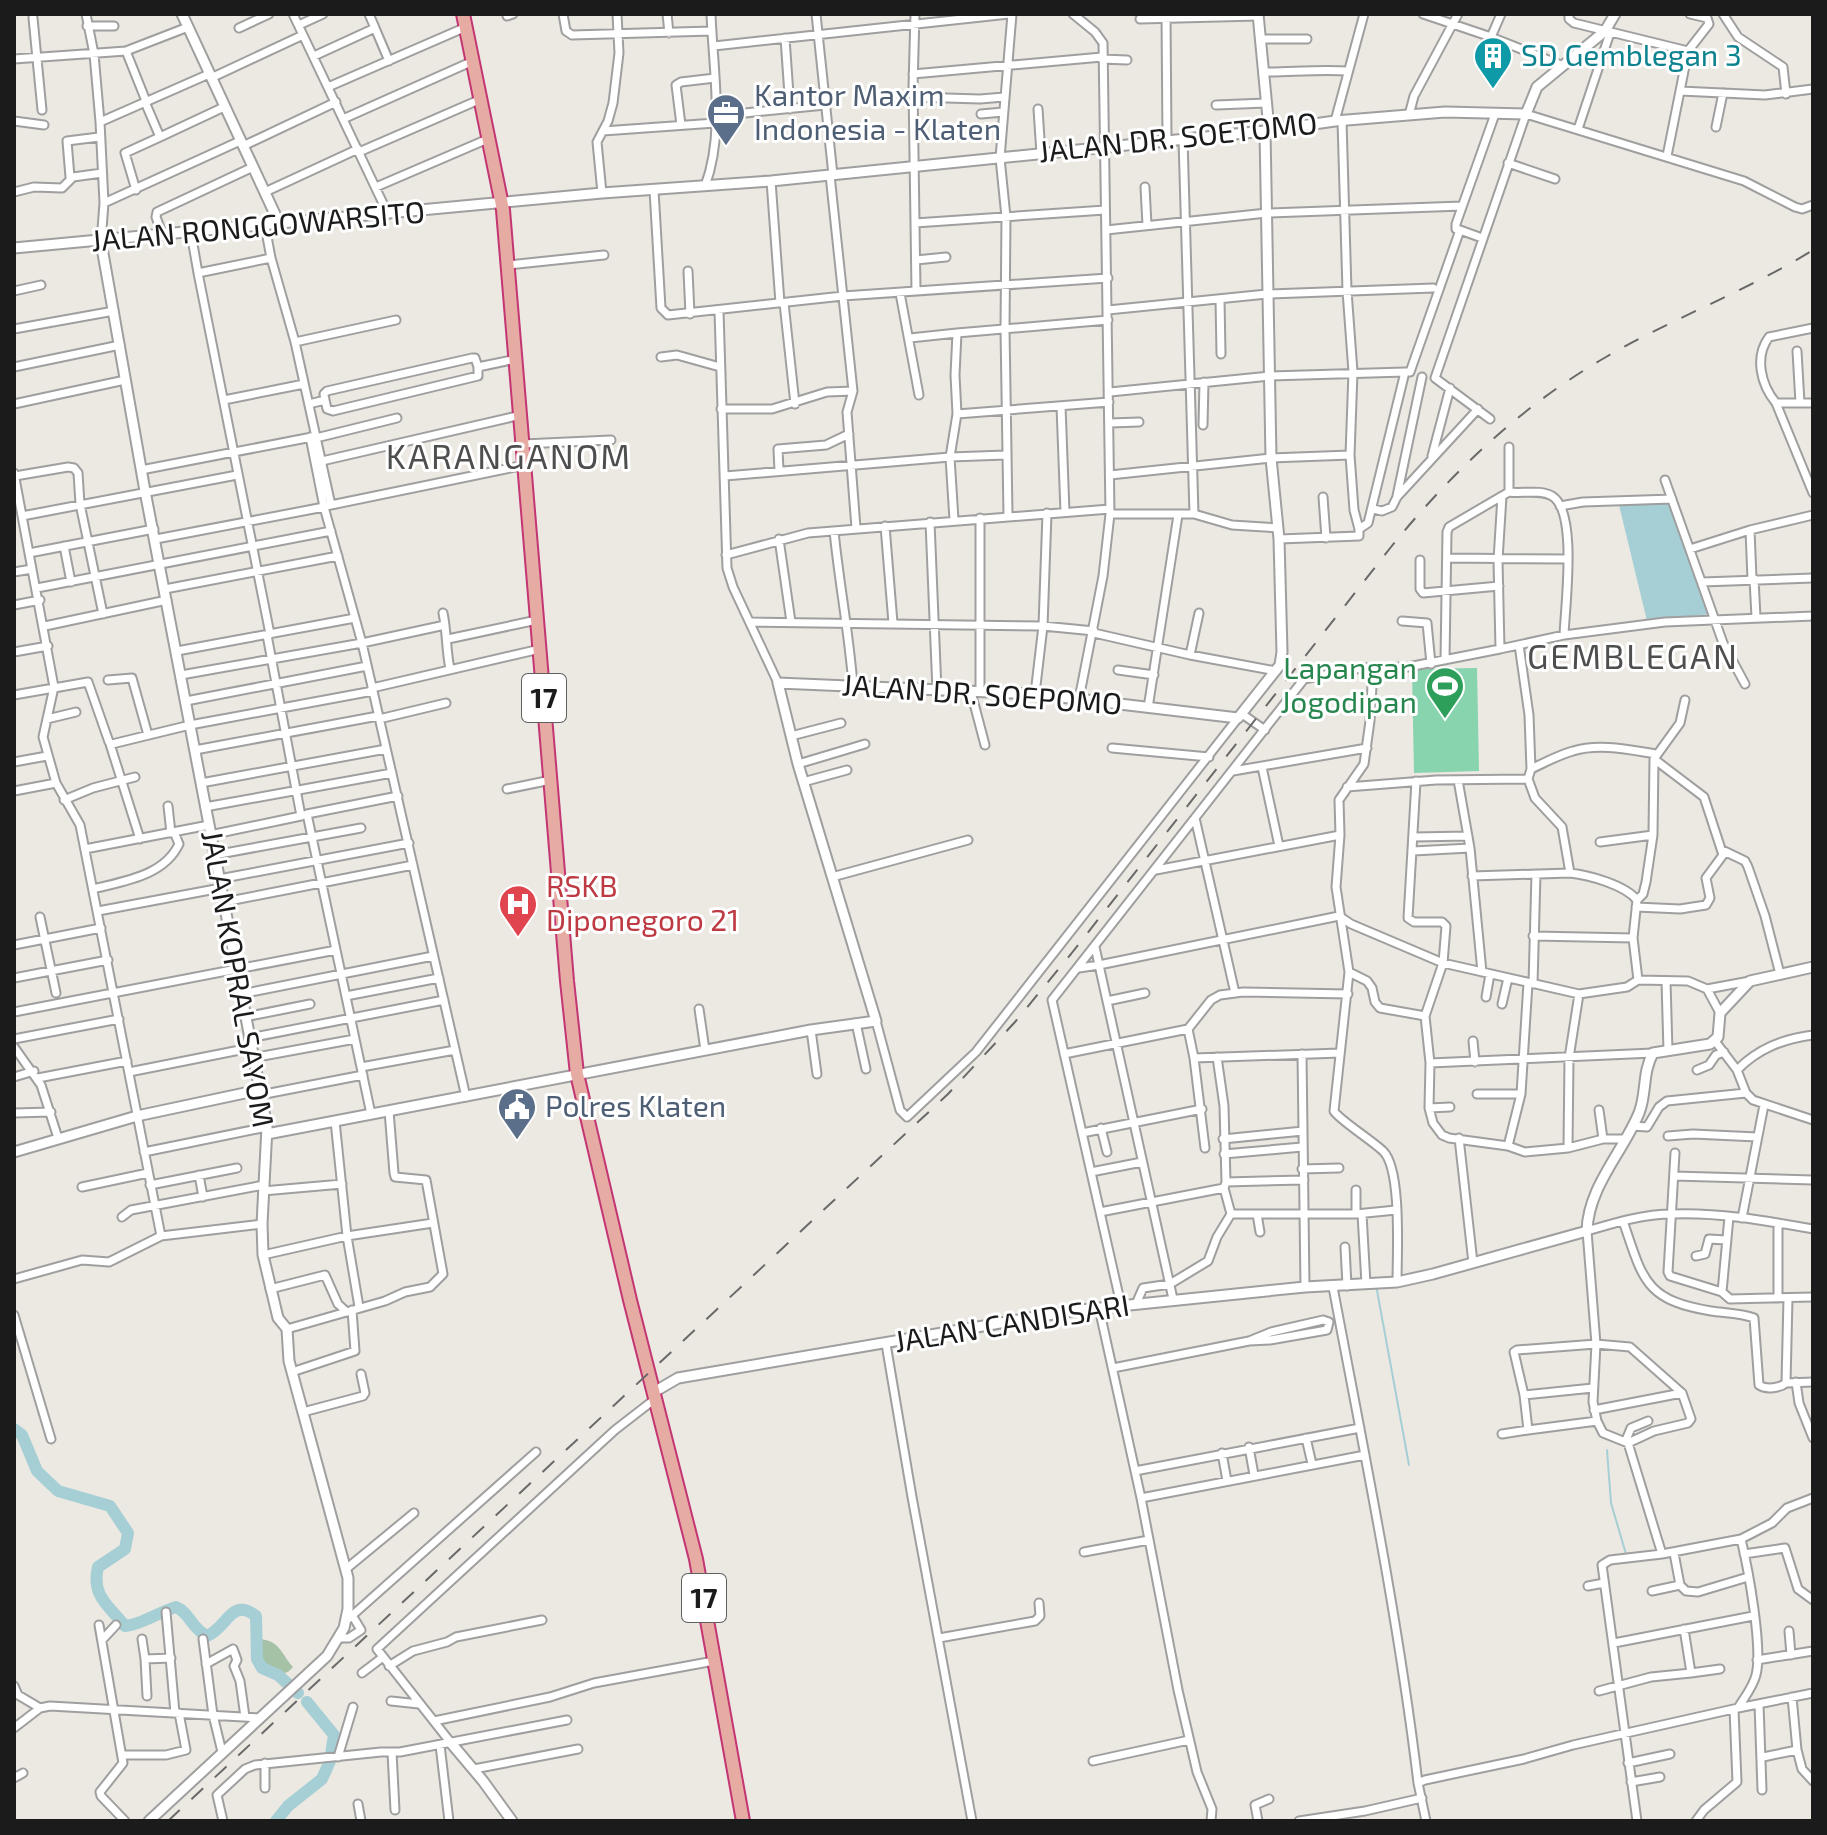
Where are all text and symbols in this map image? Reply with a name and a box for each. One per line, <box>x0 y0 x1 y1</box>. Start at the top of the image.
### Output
building icon: SD Gemblegan 3 <box>1472 35 1514 90</box>
place label: SD Gemblegan 3 <box>1521 36 1742 72</box>
place label: Kantor Maxim Indonesia - Klaten <box>754 76 1001 146</box>
office icon: Kantor Maxim Indonesia - Klaten <box>705 92 747 147</box>
street label: JALAN DR. SOETOMO <box>1037 103 1319 169</box>
street label: JALAN RONGGOWARSITO <box>89 192 426 258</box>
district label: KARANGANOM <box>386 435 632 476</box>
district label: GEMBLEGAN <box>1527 635 1739 676</box>
place label: Lapangan Jogodipan <box>1280 649 1417 719</box>
street label: JALAN DR. SOEPOMO <box>841 665 1123 721</box>
sports icon: Lapangan Jogodipan <box>1424 665 1466 720</box>
road number: 17 <box>522 674 566 722</box>
street label: JALAN KOPRAL SAYOM <box>195 827 283 1130</box>
place label: RSKB Diponegoro 21 <box>546 867 739 937</box>
hospital icon: RSKB Diponegoro 21 <box>497 883 539 938</box>
public building icon: Polres Klaten <box>496 1086 538 1141</box>
place label: Polres Klaten <box>545 1087 726 1123</box>
street label: JALAN CANDISARI <box>892 1286 1132 1358</box>
road number: 17 <box>682 1574 726 1622</box>

